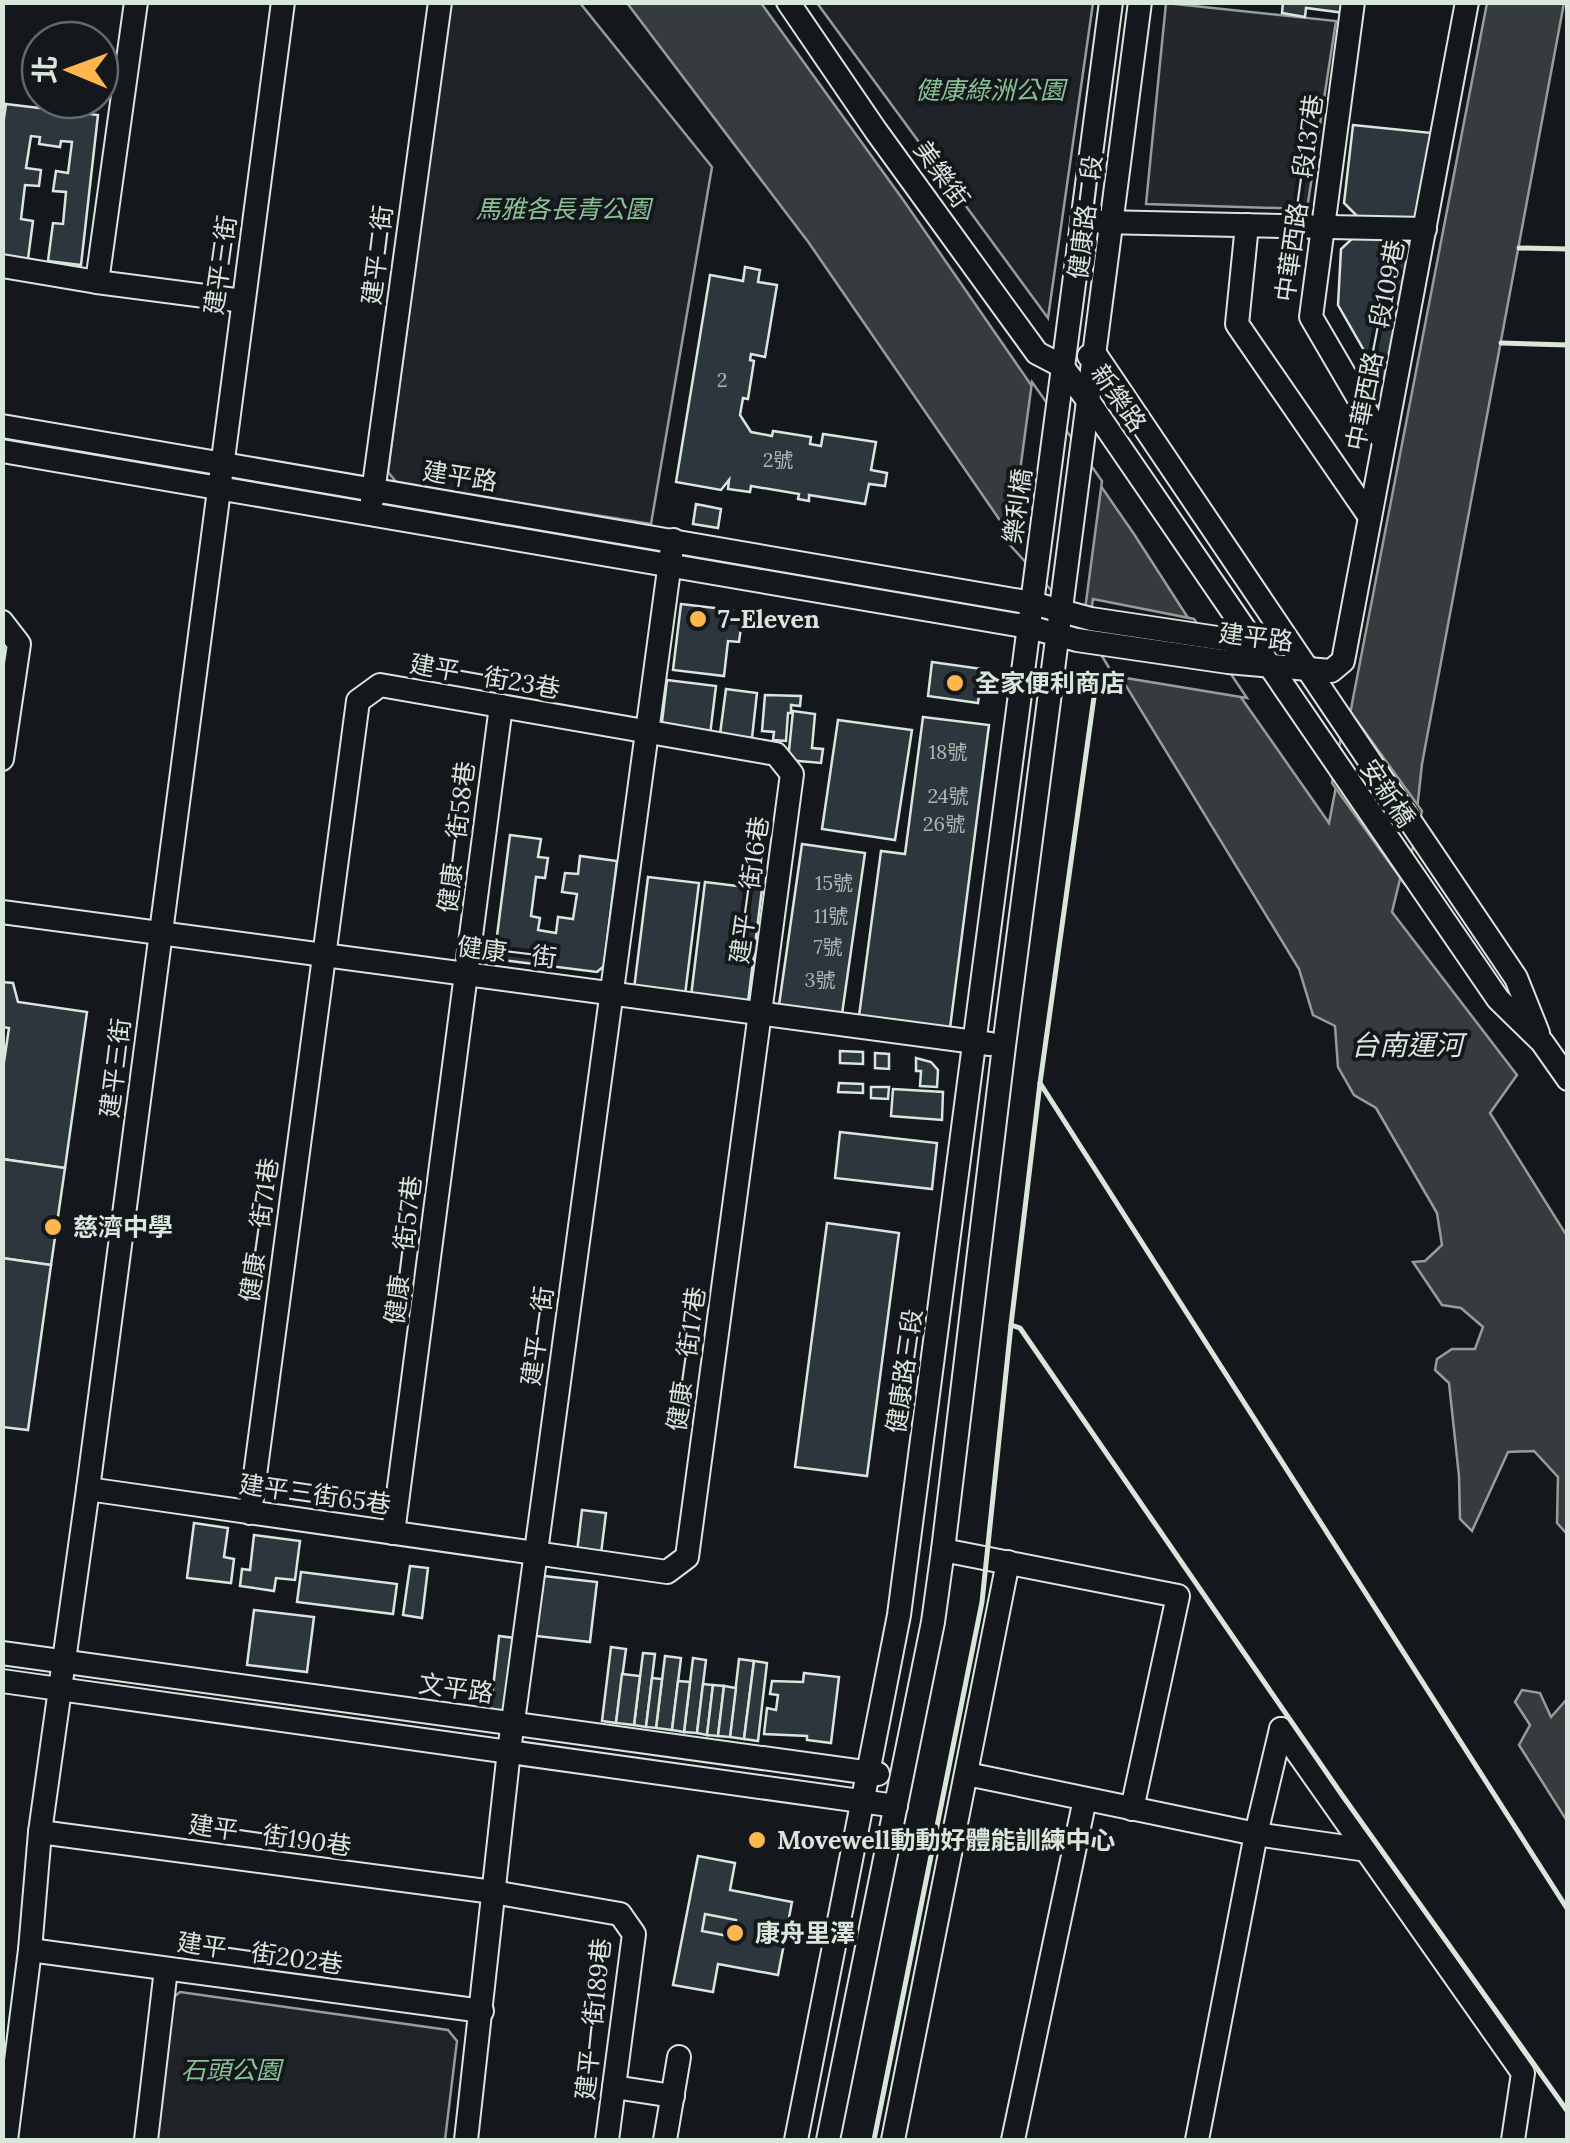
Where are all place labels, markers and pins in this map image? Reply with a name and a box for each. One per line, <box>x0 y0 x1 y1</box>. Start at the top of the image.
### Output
place label: 7-Eleven <box>718 603 820 635</box>
marker: 7-Eleven <box>687 608 709 630</box>
place label: 全家便利商店 <box>975 667 1125 699</box>
marker: 全家便利商店 <box>944 672 966 694</box>
place label: 慈濟中學 <box>73 1211 173 1243</box>
marker: 慈濟中學 <box>42 1216 64 1238</box>
place label: Movewell動動好體能訓練中心 <box>777 1824 1115 1856</box>
marker: Movewell動動好體能訓練中心 <box>746 1829 768 1851</box>
place label: 康舟里澤 <box>755 1917 855 1949</box>
marker: 康舟里澤 <box>724 1922 746 1944</box>

